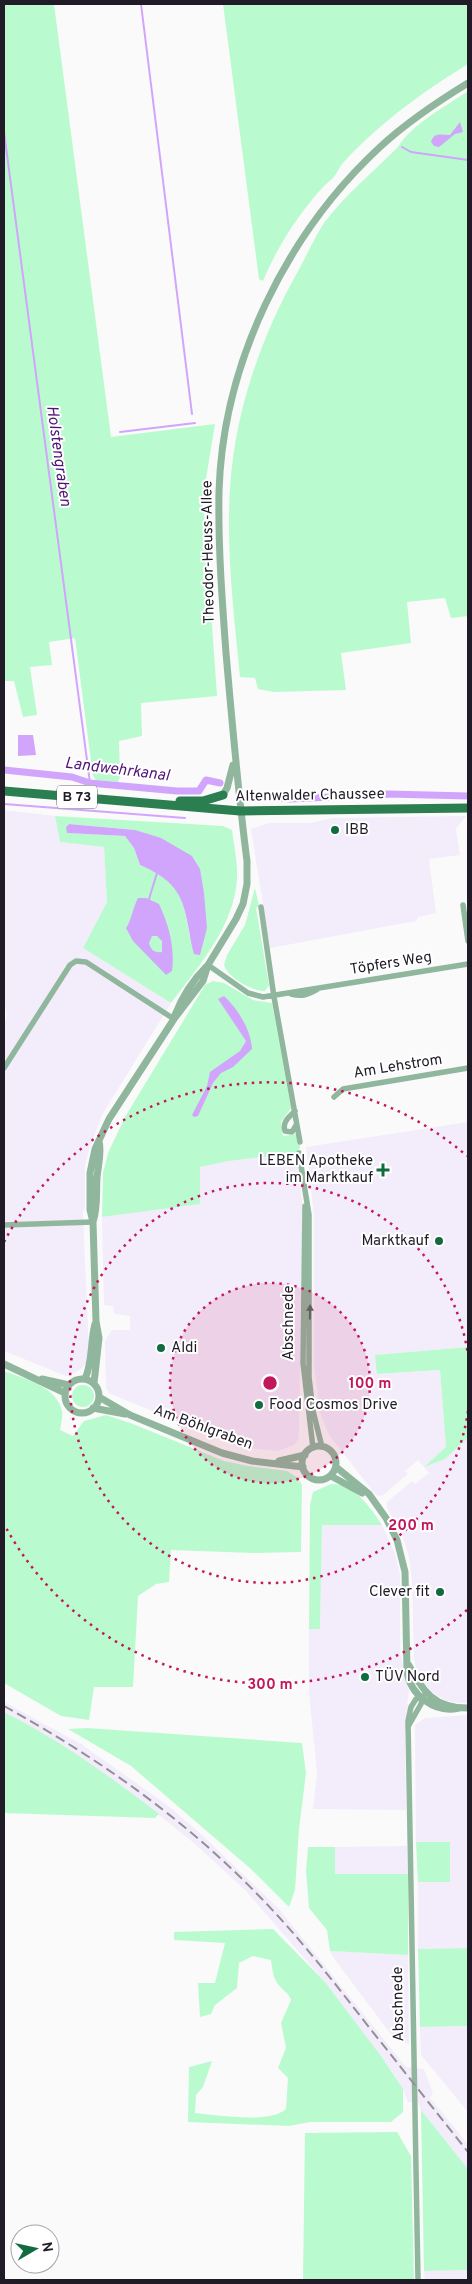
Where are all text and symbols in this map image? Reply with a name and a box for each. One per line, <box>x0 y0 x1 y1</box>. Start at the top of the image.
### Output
water label: Holstengraben <box>41 404 75 508</box>
street label: Theodor-Heuss-Allee <box>198 480 220 624</box>
water label: Landwehrkanal <box>64 754 171 786</box>
street label: Altenwalder Chaussee <box>235 785 385 807</box>
road number: B 73 <box>57 786 97 809</box>
place label: IBB <box>345 821 369 840</box>
marker: IBB <box>329 824 341 836</box>
street label: Töpfers Weg <box>349 948 433 980</box>
street label: Am Lehstrom <box>352 1051 444 1083</box>
place label: LEBEN Apotheke im Marktkauf <box>259 1152 373 1188</box>
marker: LEBEN Apotheke im Marktkauf <box>377 1164 389 1176</box>
place label: Marktkauf <box>361 1232 429 1251</box>
marker: Marktkauf <box>433 1235 445 1247</box>
street label: Abschnede <box>280 1286 299 1361</box>
one-way arrow <box>306 1304 314 1320</box>
place label: Aldi <box>171 1339 197 1358</box>
marker: Aldi <box>155 1342 167 1354</box>
centre of rings <box>261 1374 279 1392</box>
text: 100 m <box>349 1375 391 1394</box>
place label: Food Cosmos Drive <box>269 1396 398 1415</box>
marker: Food Cosmos Drive <box>253 1399 265 1411</box>
street label: Am Böhlgraben <box>151 1401 255 1455</box>
text: 200 m <box>388 1517 434 1536</box>
place label: Clever fit <box>369 1583 430 1602</box>
marker: Clever fit <box>434 1586 446 1598</box>
place label: TÜV Nord <box>375 1667 440 1687</box>
marker: TÜV Nord <box>359 1671 371 1683</box>
text: 300 m <box>247 1676 293 1695</box>
street label: Abschnede <box>389 1966 409 2042</box>
north arrow <box>10 2224 60 2274</box>
text: N <box>37 2241 56 2254</box>

